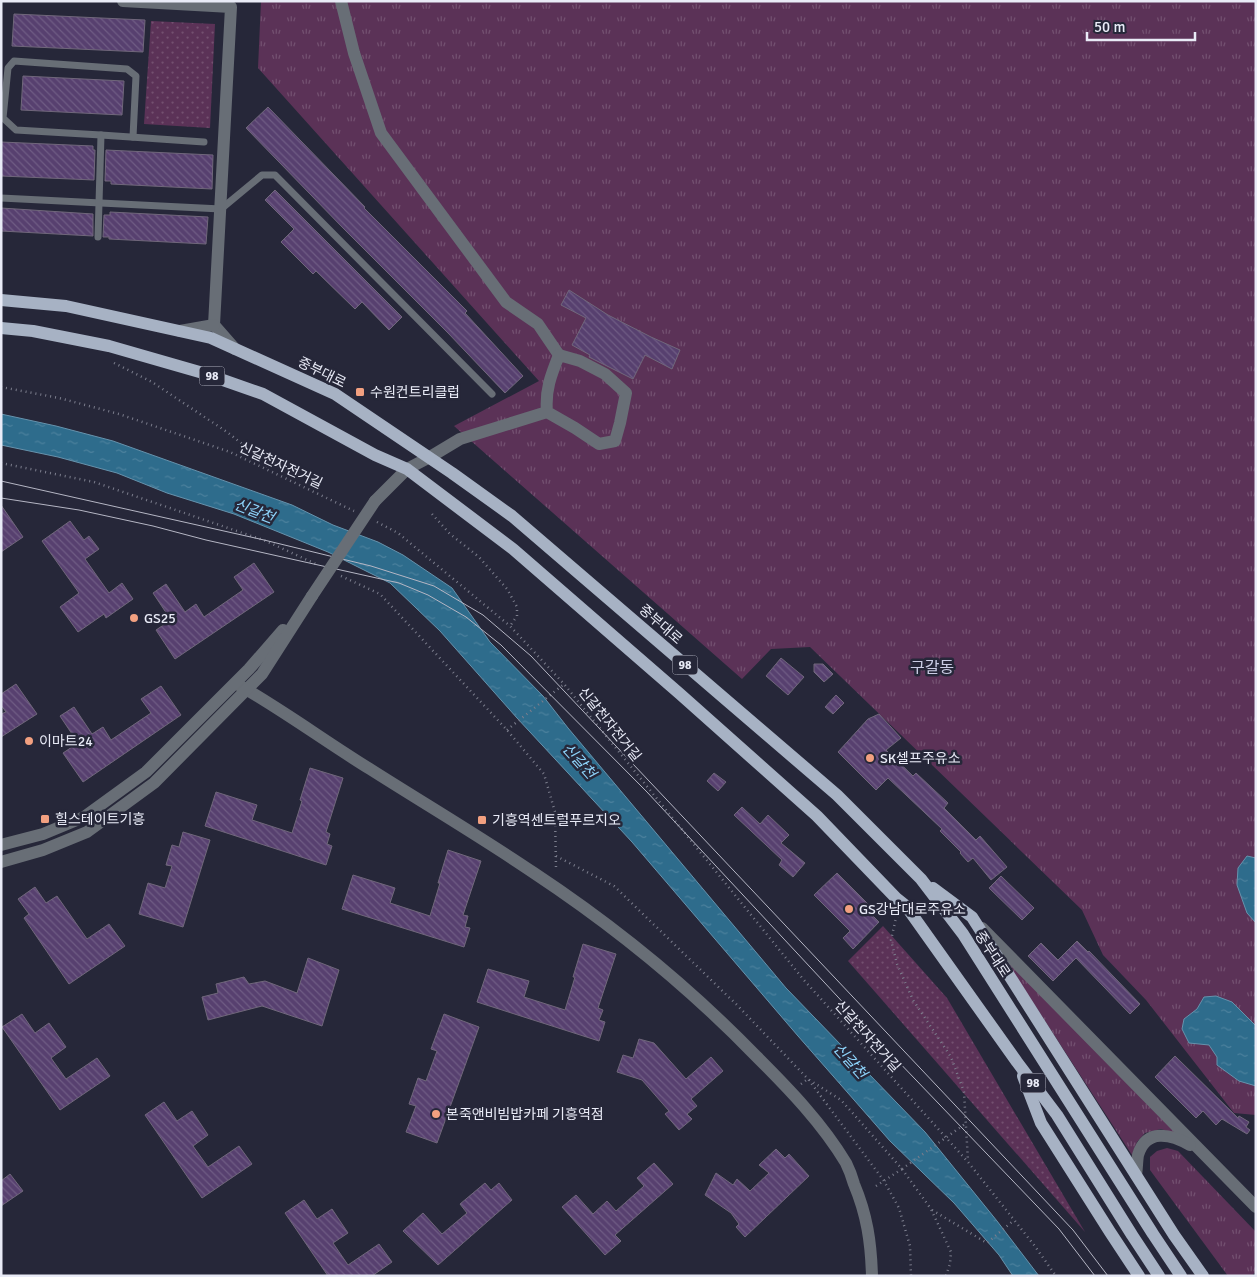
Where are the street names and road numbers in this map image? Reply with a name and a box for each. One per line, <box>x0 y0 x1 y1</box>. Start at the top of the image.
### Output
street label: 중부대로 <box>295 354 349 391</box>
road number: 98 <box>200 366 224 386</box>
street label: 신갈천자전거길 <box>236 439 325 492</box>
street label: 중부대로 <box>636 601 686 648</box>
road number: 98 <box>672 656 698 674</box>
street label: 신갈천자전거길 <box>575 684 645 764</box>
street label: 중부대로 <box>971 928 1014 981</box>
street label: 신갈천자전거길 <box>832 997 904 1075</box>
road number: 98 <box>1020 1074 1046 1092</box>

